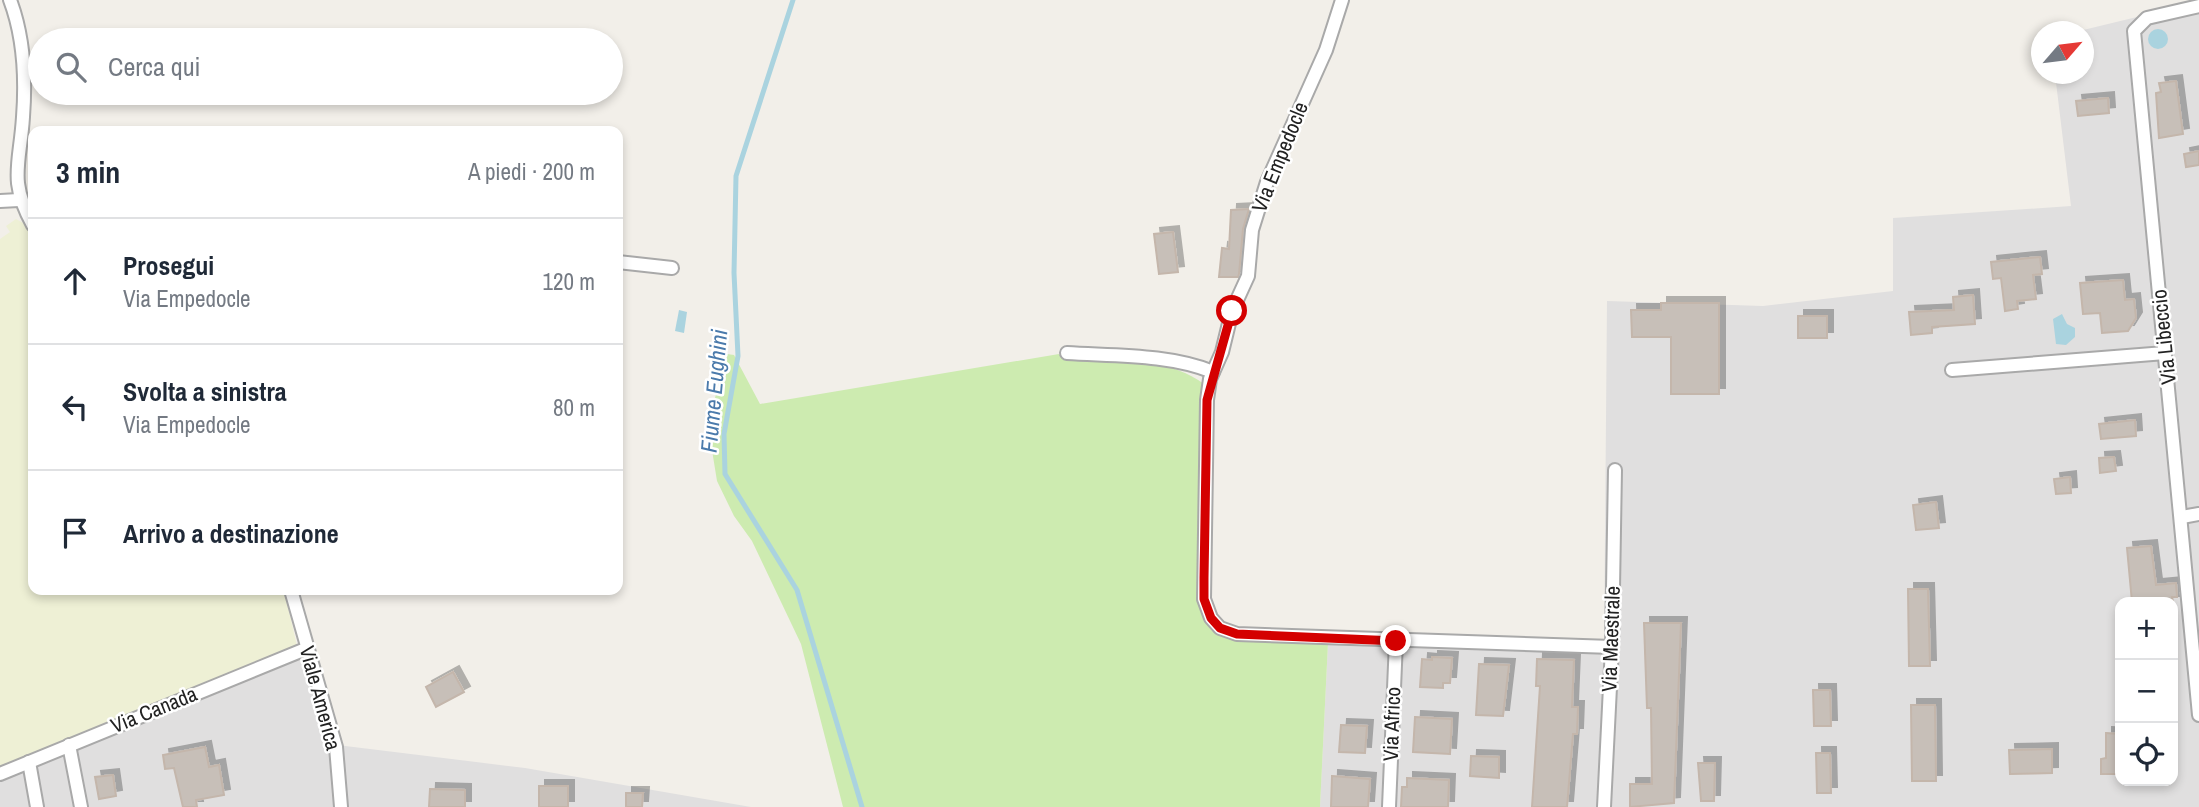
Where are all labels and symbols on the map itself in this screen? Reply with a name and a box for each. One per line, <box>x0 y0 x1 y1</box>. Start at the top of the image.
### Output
north arrow <box>2031 21 2094 84</box>
street label: Via Empedocle <box>1244 97 1315 216</box>
street label: Via Libeccio <box>2144 288 2183 386</box>
route start <box>1216 295 1247 326</box>
water label: Fiume Eughini <box>693 327 734 454</box>
street label: Via Maestrale <box>1594 586 1627 692</box>
route end <box>1380 625 1411 656</box>
street label: Viale America <box>293 642 348 754</box>
street label: Via Canada <box>106 679 202 740</box>
street label: Via Africo <box>1376 686 1407 762</box>

